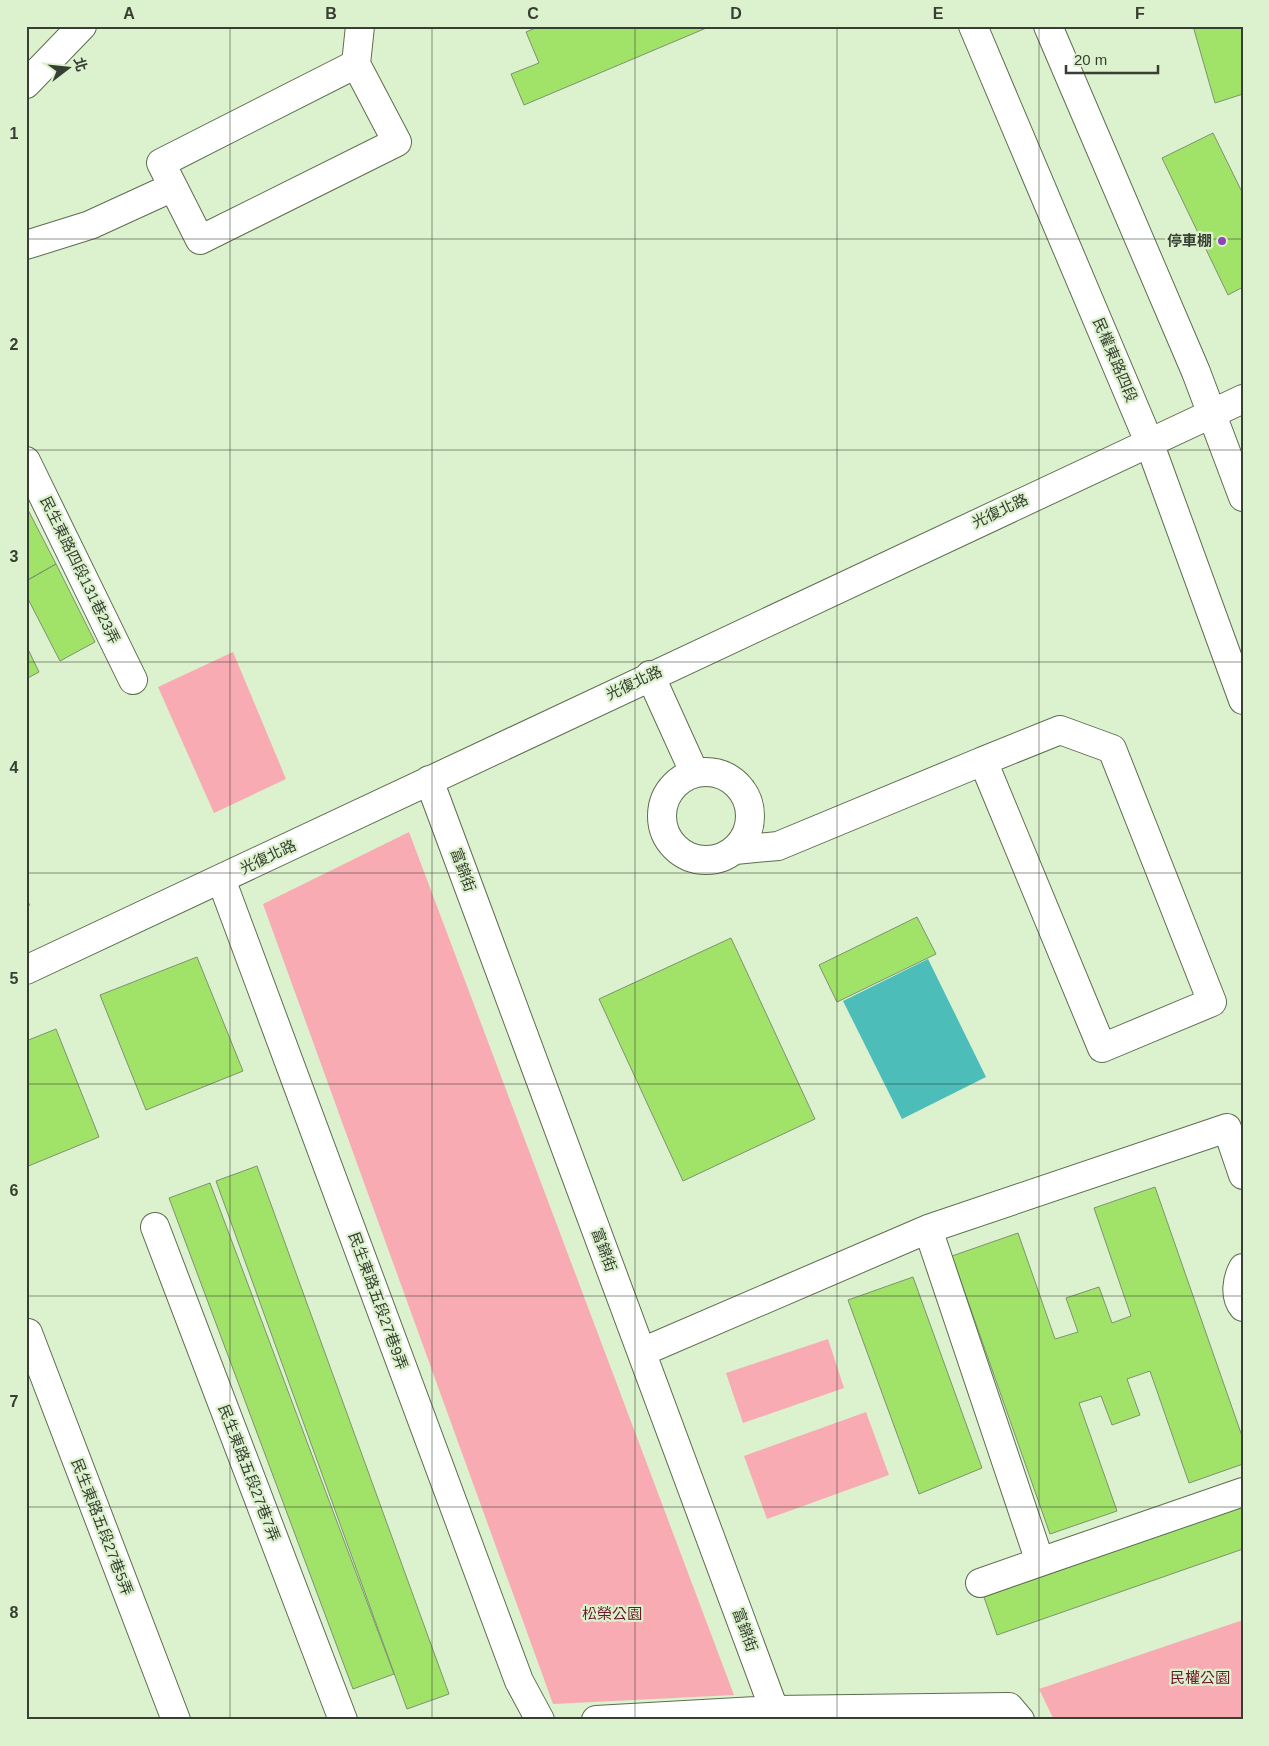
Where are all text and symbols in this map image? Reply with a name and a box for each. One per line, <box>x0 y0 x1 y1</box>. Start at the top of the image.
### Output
text: A <box>123 5 135 22</box>
text: B <box>325 5 337 22</box>
text: C <box>527 5 539 22</box>
text: D <box>730 5 742 22</box>
text: E <box>933 5 944 22</box>
text: F <box>1135 5 1145 22</box>
north arrow <box>42 42 92 92</box>
scale bar <box>1066 42 1159 74</box>
text: 20 m <box>1074 51 1107 68</box>
text: 北 <box>71 55 90 73</box>
text: 1 <box>10 125 19 142</box>
place label: 停車棚 <box>1167 232 1212 249</box>
marker: 停車棚 <box>1216 235 1228 247</box>
street label: 民權東路四段 <box>1090 315 1141 405</box>
text: 2 <box>10 336 19 353</box>
street label: 光復北路 <box>969 490 1031 531</box>
street label: 民生東路四段131巷23弄 <box>37 493 124 646</box>
text: 3 <box>10 548 19 565</box>
street label: 光復北路 <box>603 662 665 703</box>
text: 4 <box>10 759 19 776</box>
street label: 光復北路 <box>237 836 299 877</box>
street label: 富錦街 <box>448 846 479 894</box>
text: 5 <box>10 970 19 987</box>
text: 6 <box>10 1182 19 1199</box>
street label: 富錦街 <box>589 1226 620 1274</box>
street label: 民生東路五段27巷9弄 <box>346 1230 411 1372</box>
text: 7 <box>10 1393 19 1410</box>
street label: 民生東路五段27巷7弄 <box>216 1402 283 1544</box>
street label: 民生東路五段27巷5弄 <box>69 1456 136 1598</box>
text: 8 <box>10 1604 19 1621</box>
park label: 松榮公園 <box>582 1605 642 1622</box>
street label: 富錦街 <box>730 1606 761 1654</box>
park label: 民權公園 <box>1170 1669 1230 1686</box>

